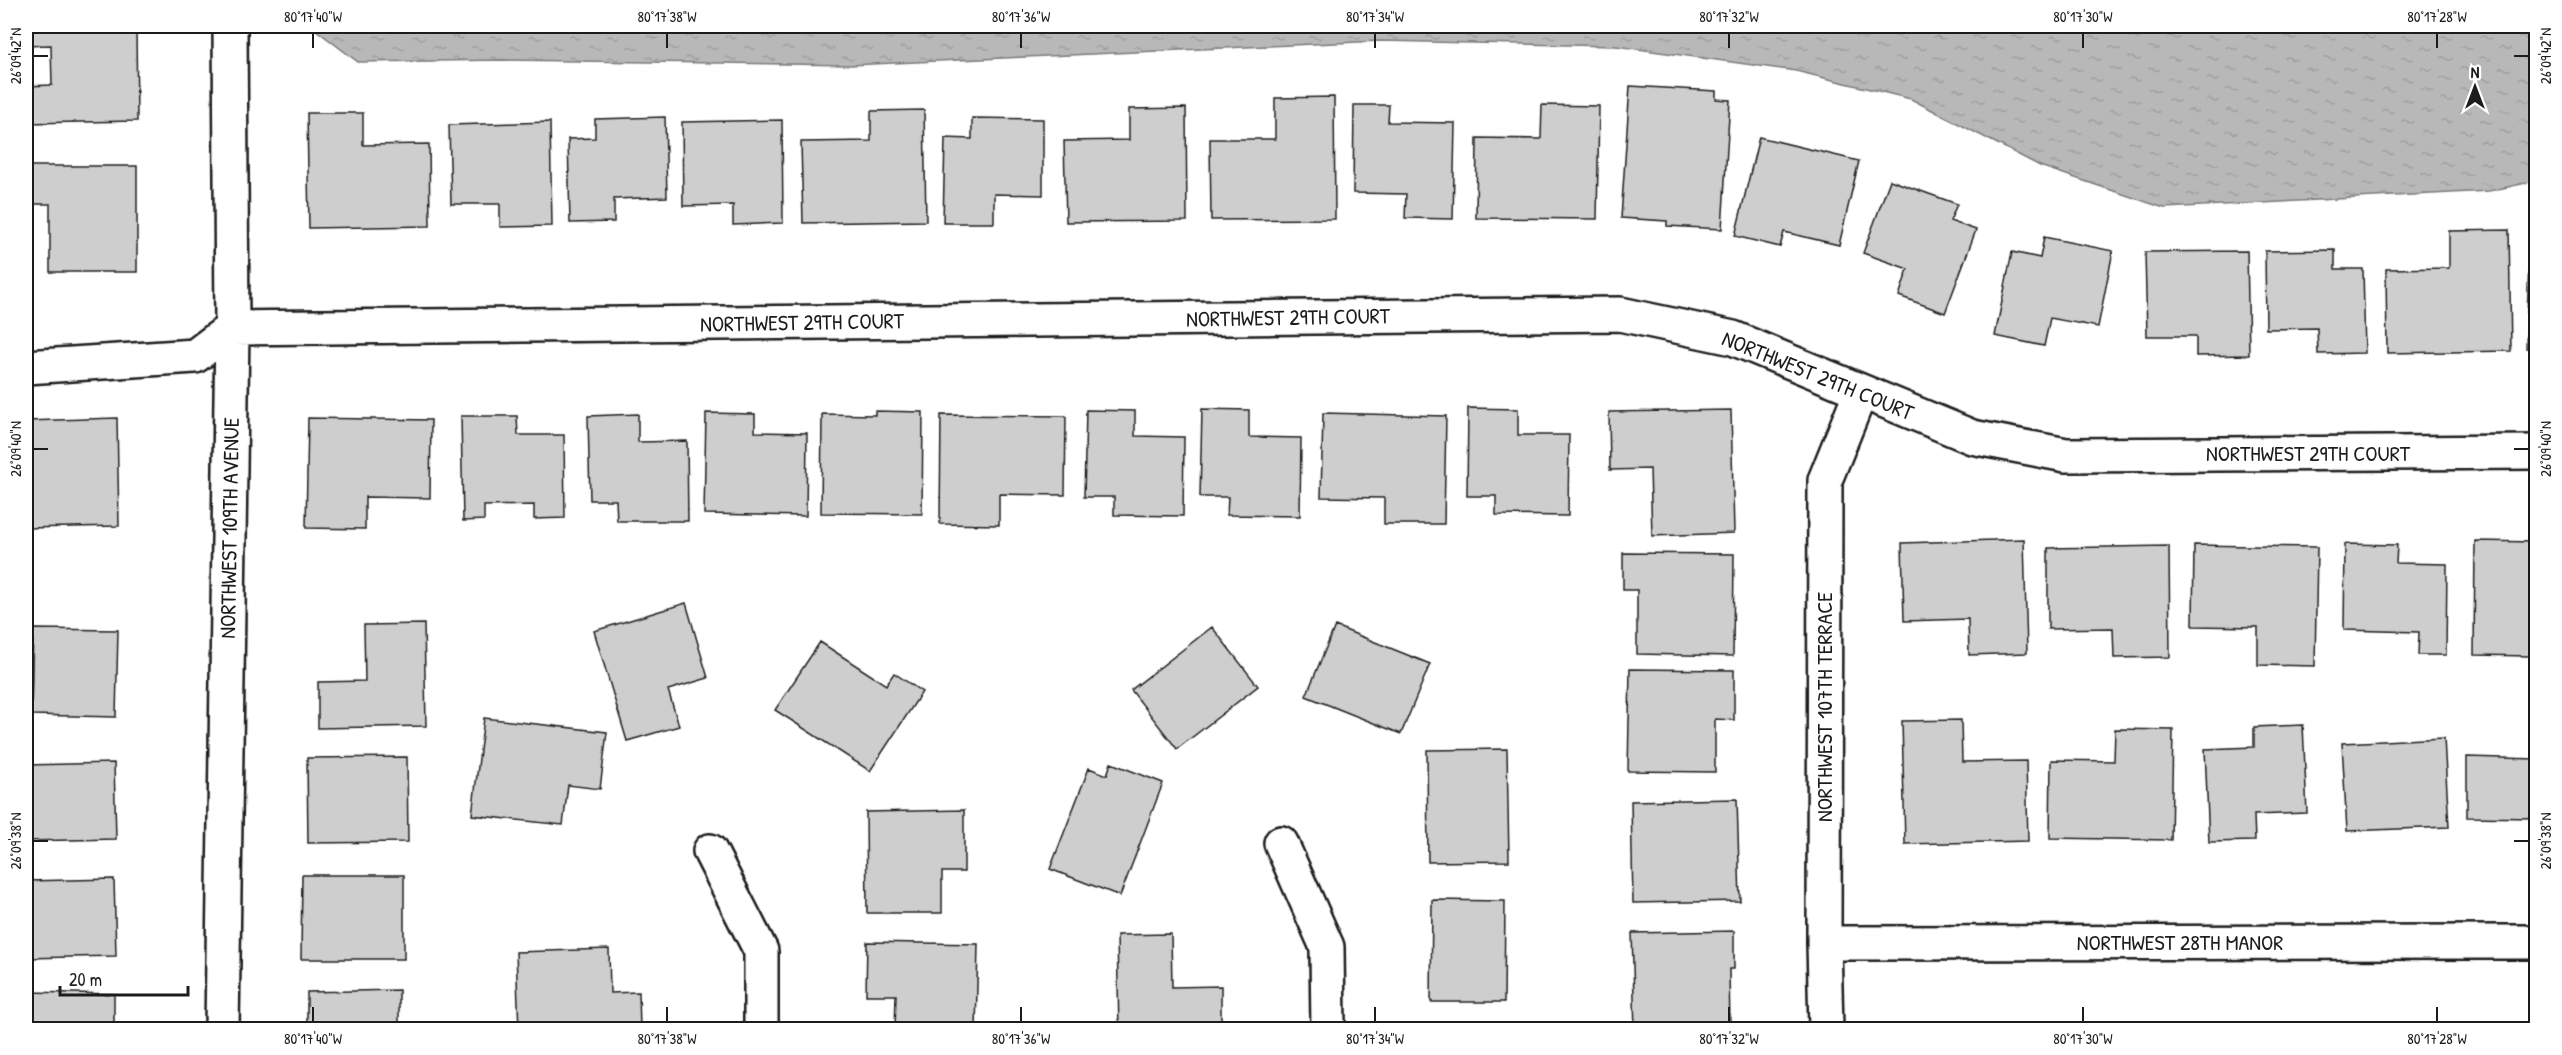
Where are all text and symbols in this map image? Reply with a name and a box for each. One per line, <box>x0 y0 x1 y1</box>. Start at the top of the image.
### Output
text: 80°17'40"W <box>284 6 343 27</box>
text: 80°17'38"W <box>637 6 697 27</box>
text: 80°17'36"W <box>992 6 1051 27</box>
text: 80°17'34"W <box>1346 6 1405 27</box>
text: 80°17'32"W <box>1699 6 1760 27</box>
text: 80°17'30"W <box>2053 6 2113 27</box>
text: 80°17'28"W <box>2407 6 2467 27</box>
text: 26°09'42"N <box>5 28 26 84</box>
text: 26°09'42"N <box>2535 28 2556 84</box>
north arrow <box>2445 57 2505 117</box>
text: N <box>2471 61 2480 83</box>
street label: NORTHWEST 29TH COURT <box>1186 300 1391 334</box>
street label: NORTHWEST 29TH COURT <box>700 305 905 339</box>
street label: NORTHWEST 29TH COURT <box>1718 323 1919 427</box>
street label: NORTHWEST 109TH AVENUE <box>212 417 246 639</box>
text: 26°09'40"N <box>5 421 26 477</box>
text: 26°09'40"N <box>2535 421 2556 477</box>
street label: NORTHWEST 29TH COURT <box>2206 438 2411 468</box>
street label: NORTHWEST 107TH TERRACE <box>1809 592 1839 822</box>
text: 26°09'38"N <box>5 813 26 869</box>
text: 26°09'38"N <box>2535 813 2556 869</box>
street label: NORTHWEST 28TH MANOR <box>2077 927 2283 957</box>
scale bar <box>60 959 188 997</box>
text: 20 m <box>69 967 102 992</box>
text: 80°17'40"W <box>284 1028 343 1049</box>
text: 80°17'38"W <box>637 1028 697 1049</box>
text: 80°17'36"W <box>992 1028 1051 1049</box>
text: 80°17'34"W <box>1346 1028 1405 1049</box>
text: 80°17'32"W <box>1699 1028 1760 1049</box>
text: 80°17'30"W <box>2053 1028 2113 1049</box>
text: 80°17'28"W <box>2407 1028 2467 1049</box>

